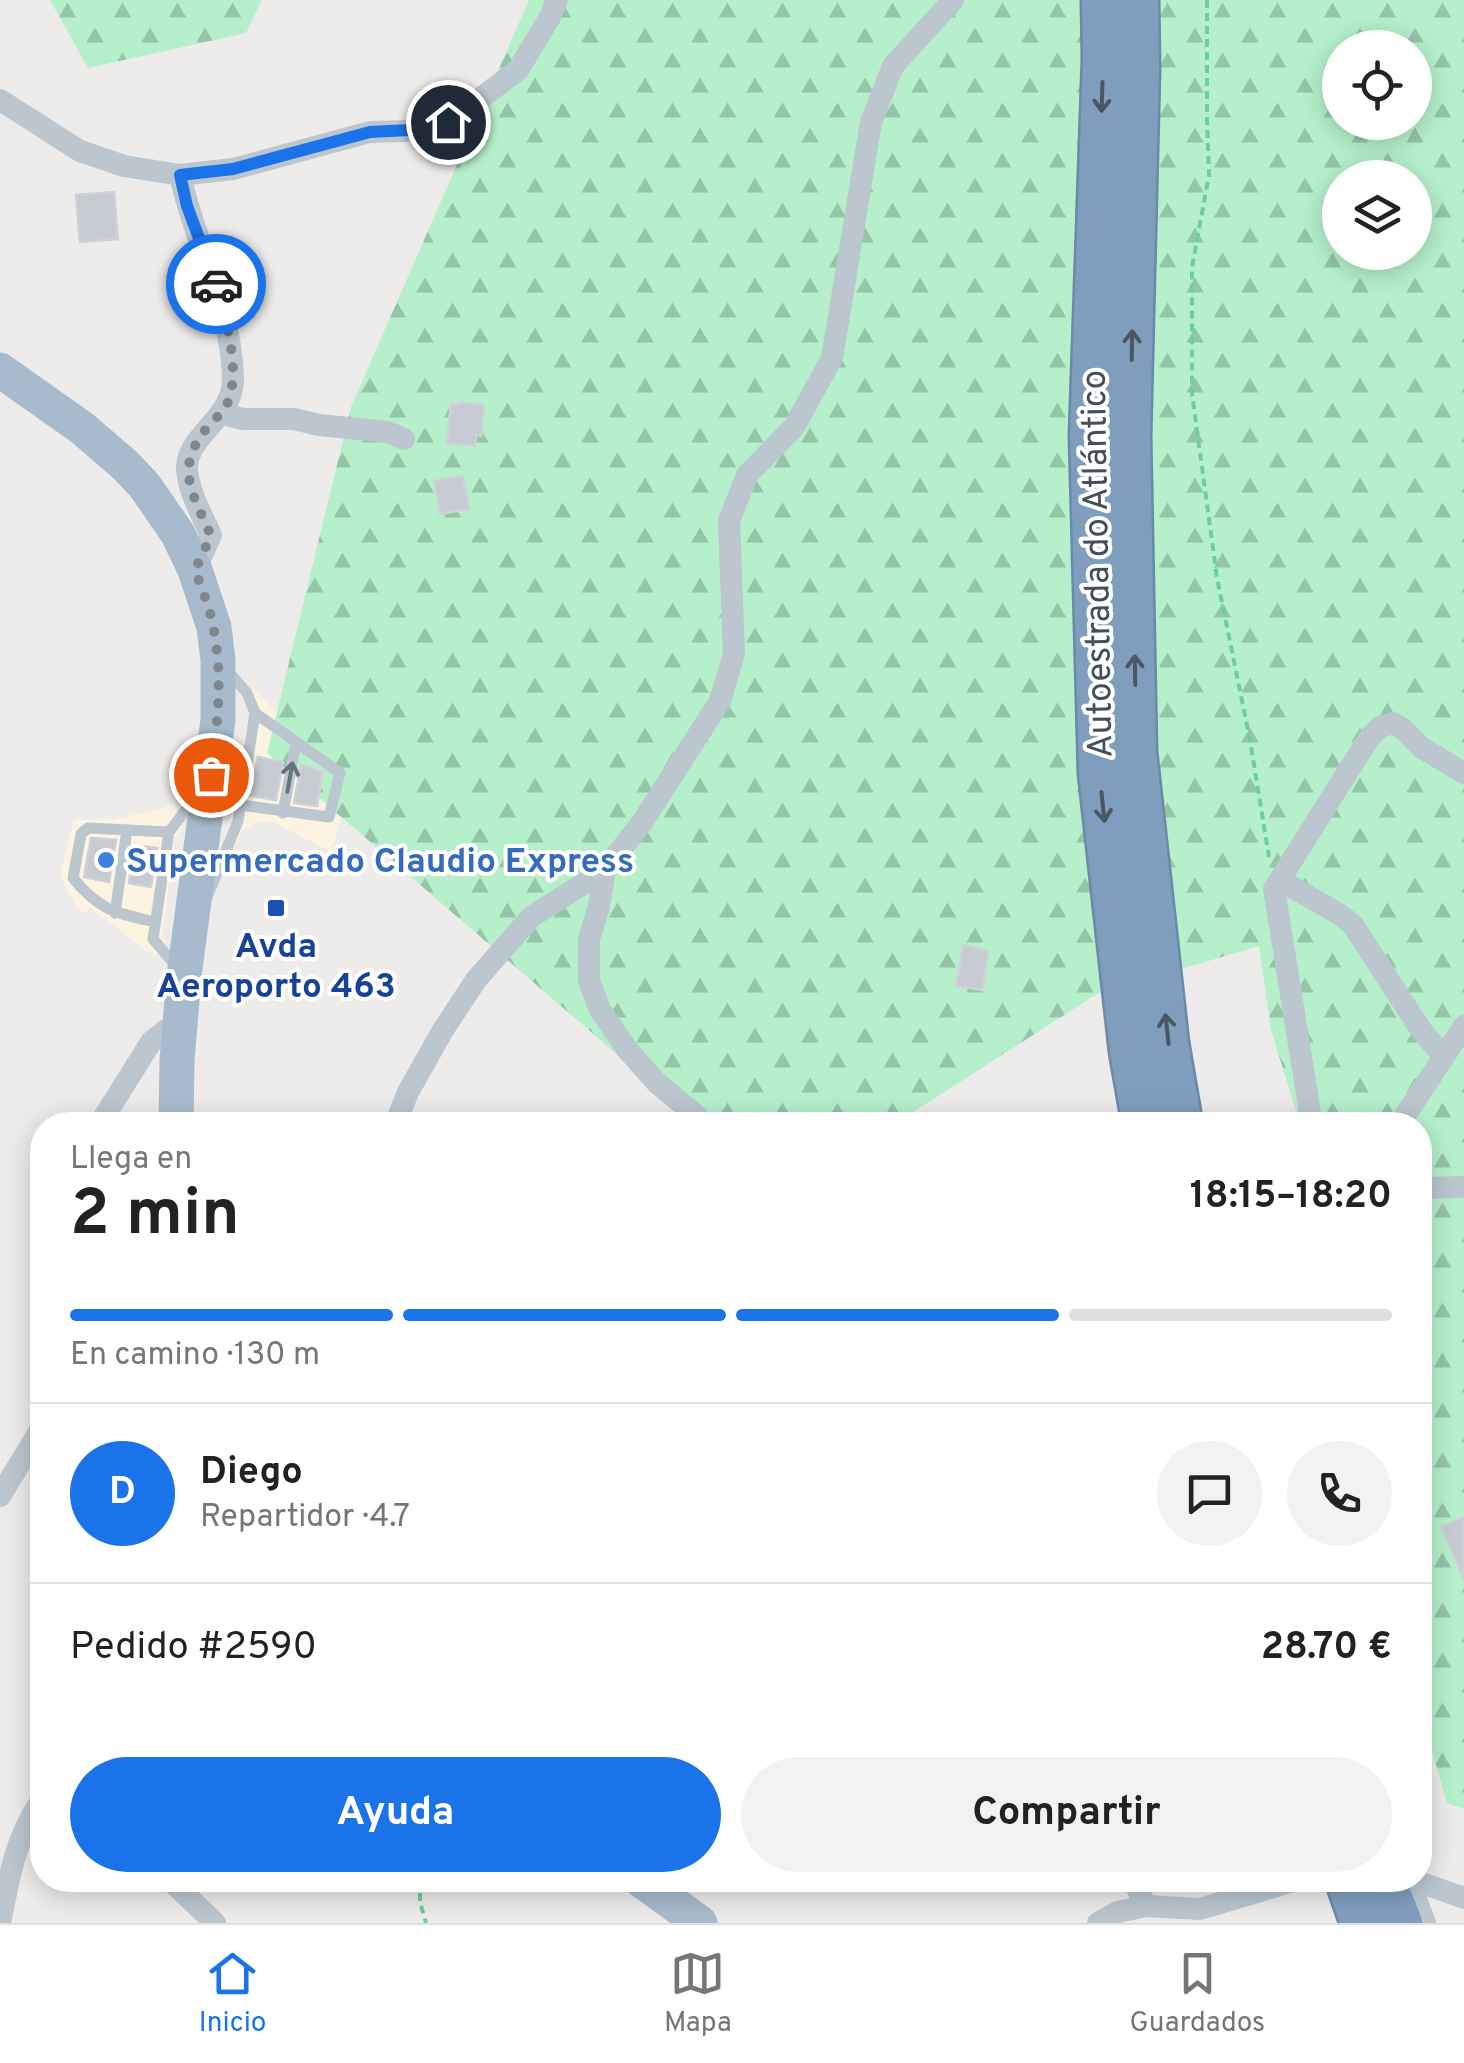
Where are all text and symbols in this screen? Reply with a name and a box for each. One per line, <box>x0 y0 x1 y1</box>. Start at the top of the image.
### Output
map controls <box>1322 30 1432 270</box>
button: locate <box>1322 30 1432 140</box>
pin <box>406 80 491 165</box>
one-way arrow <box>1092 81 1111 113</box>
icon: home <box>421 95 476 150</box>
button: layers <box>1322 160 1432 270</box>
courier <box>166 234 266 334</box>
icon: car <box>189 257 244 312</box>
one-way arrow <box>1123 330 1142 362</box>
street label: Autoestrada do Atlántico <box>1074 370 1124 758</box>
one-way arrow <box>1125 655 1144 687</box>
pin <box>169 733 254 818</box>
icon: bag <box>184 748 239 803</box>
one-way arrow <box>281 761 300 794</box>
one-way arrow <box>1094 790 1113 823</box>
place label: Supermercado Claudio Express <box>126 841 634 885</box>
marker: Supermercado Claudio Express <box>95 849 117 871</box>
marker: Avda Aeroporto 463 <box>265 897 287 919</box>
place label: Avda Aeroporto 463 <box>156 926 396 1010</box>
one-way arrow <box>1157 1013 1176 1045</box>
text: Llega en <box>70 1140 192 1180</box>
text: 18:15–18:20 <box>1190 1173 1392 1222</box>
text: 2 min <box>70 1176 240 1258</box>
text: En camino · 130 m <box>70 1336 320 1376</box>
button: chat <box>1157 1441 1262 1546</box>
button: phone <box>1287 1441 1392 1546</box>
text: Diego <box>200 1449 303 1498</box>
text: D <box>109 1469 136 1518</box>
text: Repartidor · 4.7 <box>200 1498 410 1538</box>
text: Pedido #2590 <box>70 1624 317 1673</box>
text: 28.70 € <box>1261 1624 1392 1673</box>
button: Ayuda <box>70 1757 721 1872</box>
button: Compartir <box>741 1757 1392 1872</box>
tab: Inicio <box>199 1946 266 2042</box>
tab: Mapa <box>664 1946 732 2042</box>
tab: Guardados <box>1130 1946 1265 2042</box>

